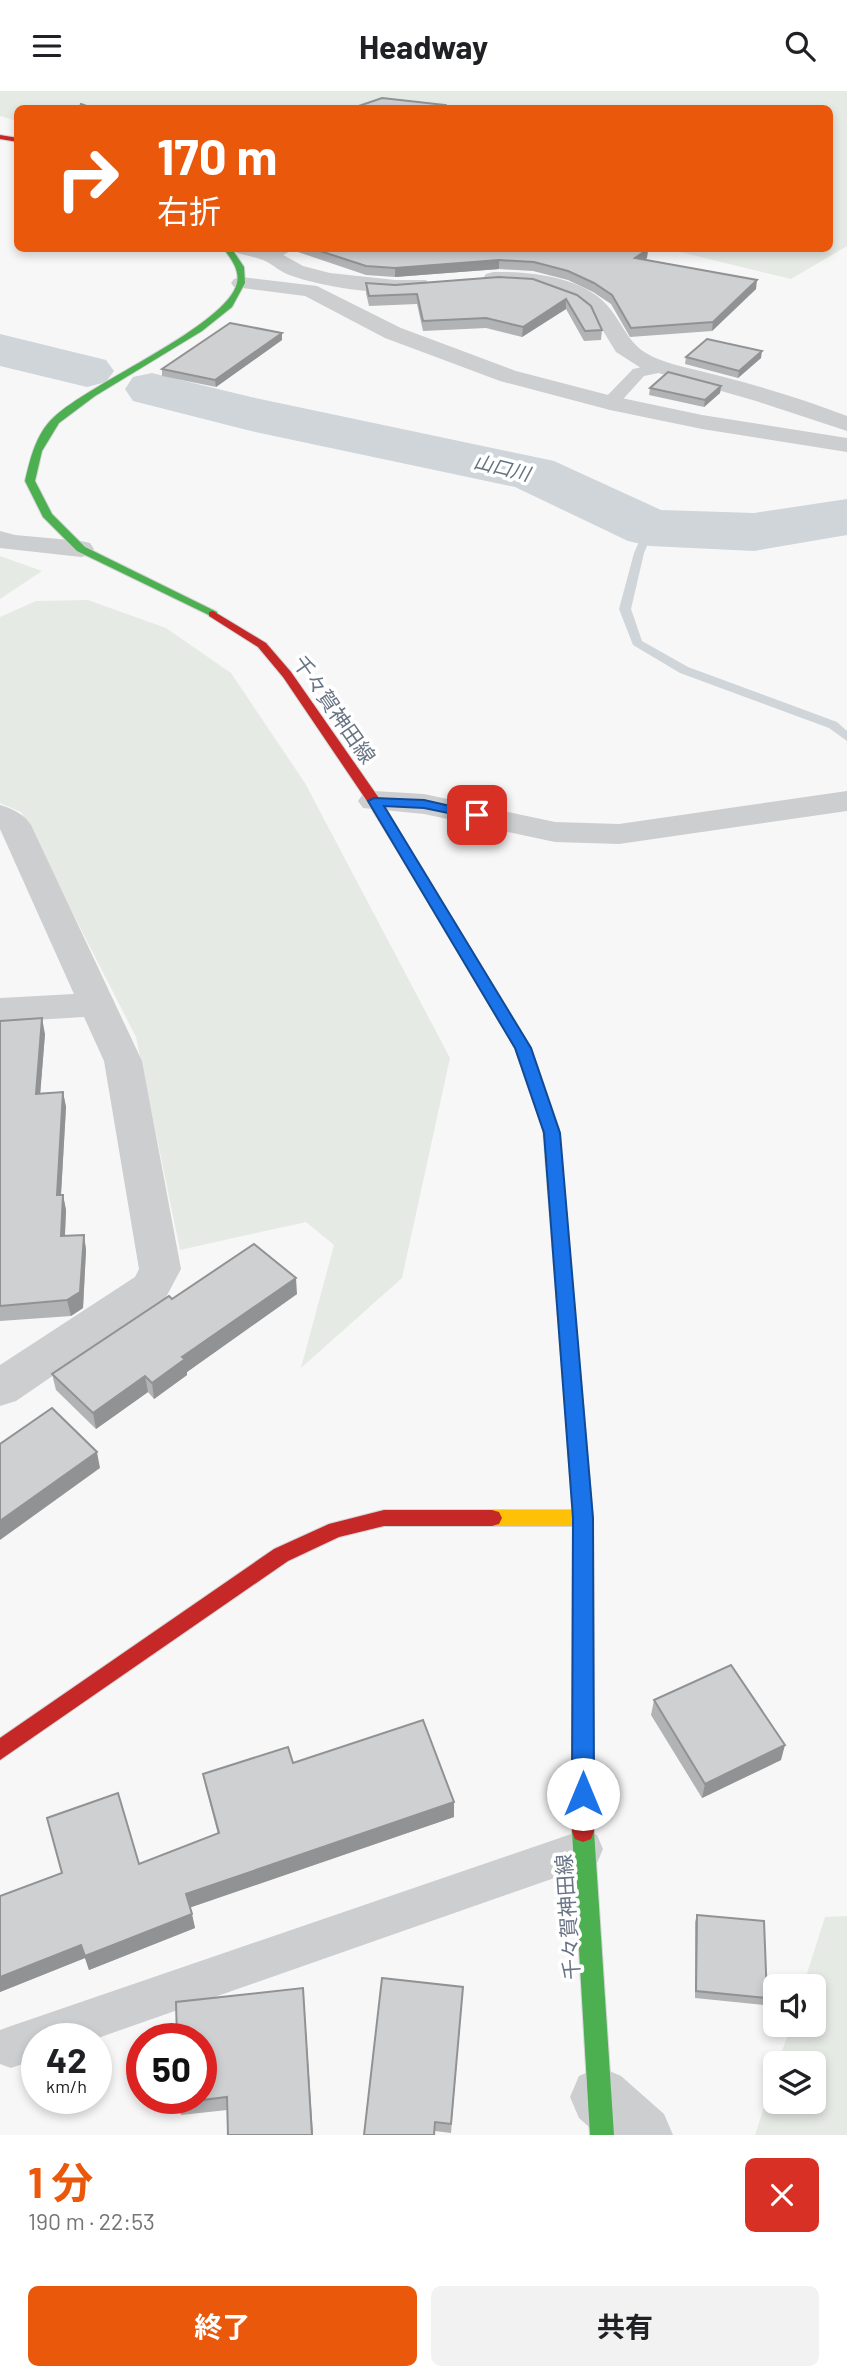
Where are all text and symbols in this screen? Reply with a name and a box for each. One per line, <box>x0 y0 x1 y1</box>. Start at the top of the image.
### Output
icon: menu <box>28 27 66 65</box>
text: Headway <box>359 27 488 65</box>
icon: search <box>781 27 819 65</box>
text: 170 m <box>157 126 277 185</box>
icon: right <box>42 133 133 224</box>
text: 右折 <box>157 191 221 229</box>
water label: 山口川 <box>472 449 534 486</box>
street label: 千々賀神田線 <box>289 650 381 768</box>
pin <box>447 785 507 845</box>
icon: arrive <box>458 796 496 834</box>
position arrow <box>546 1757 620 1831</box>
street label: 千々賀神田線 <box>550 1853 584 1981</box>
map controls <box>763 1974 826 2114</box>
button: sound <box>763 1974 826 2037</box>
speed limit sign: 50 <box>126 2023 217 2114</box>
text: 42 <box>46 2038 87 2080</box>
button: layers <box>763 2051 826 2114</box>
text: km/h <box>46 2075 87 2097</box>
text: 1 分 <box>28 2156 93 2206</box>
button: close <box>745 2158 819 2232</box>
text: 190 m · 22:53 <box>28 2207 155 2235</box>
button: 終了 <box>28 2286 417 2366</box>
button: 共有 <box>431 2286 819 2366</box>

